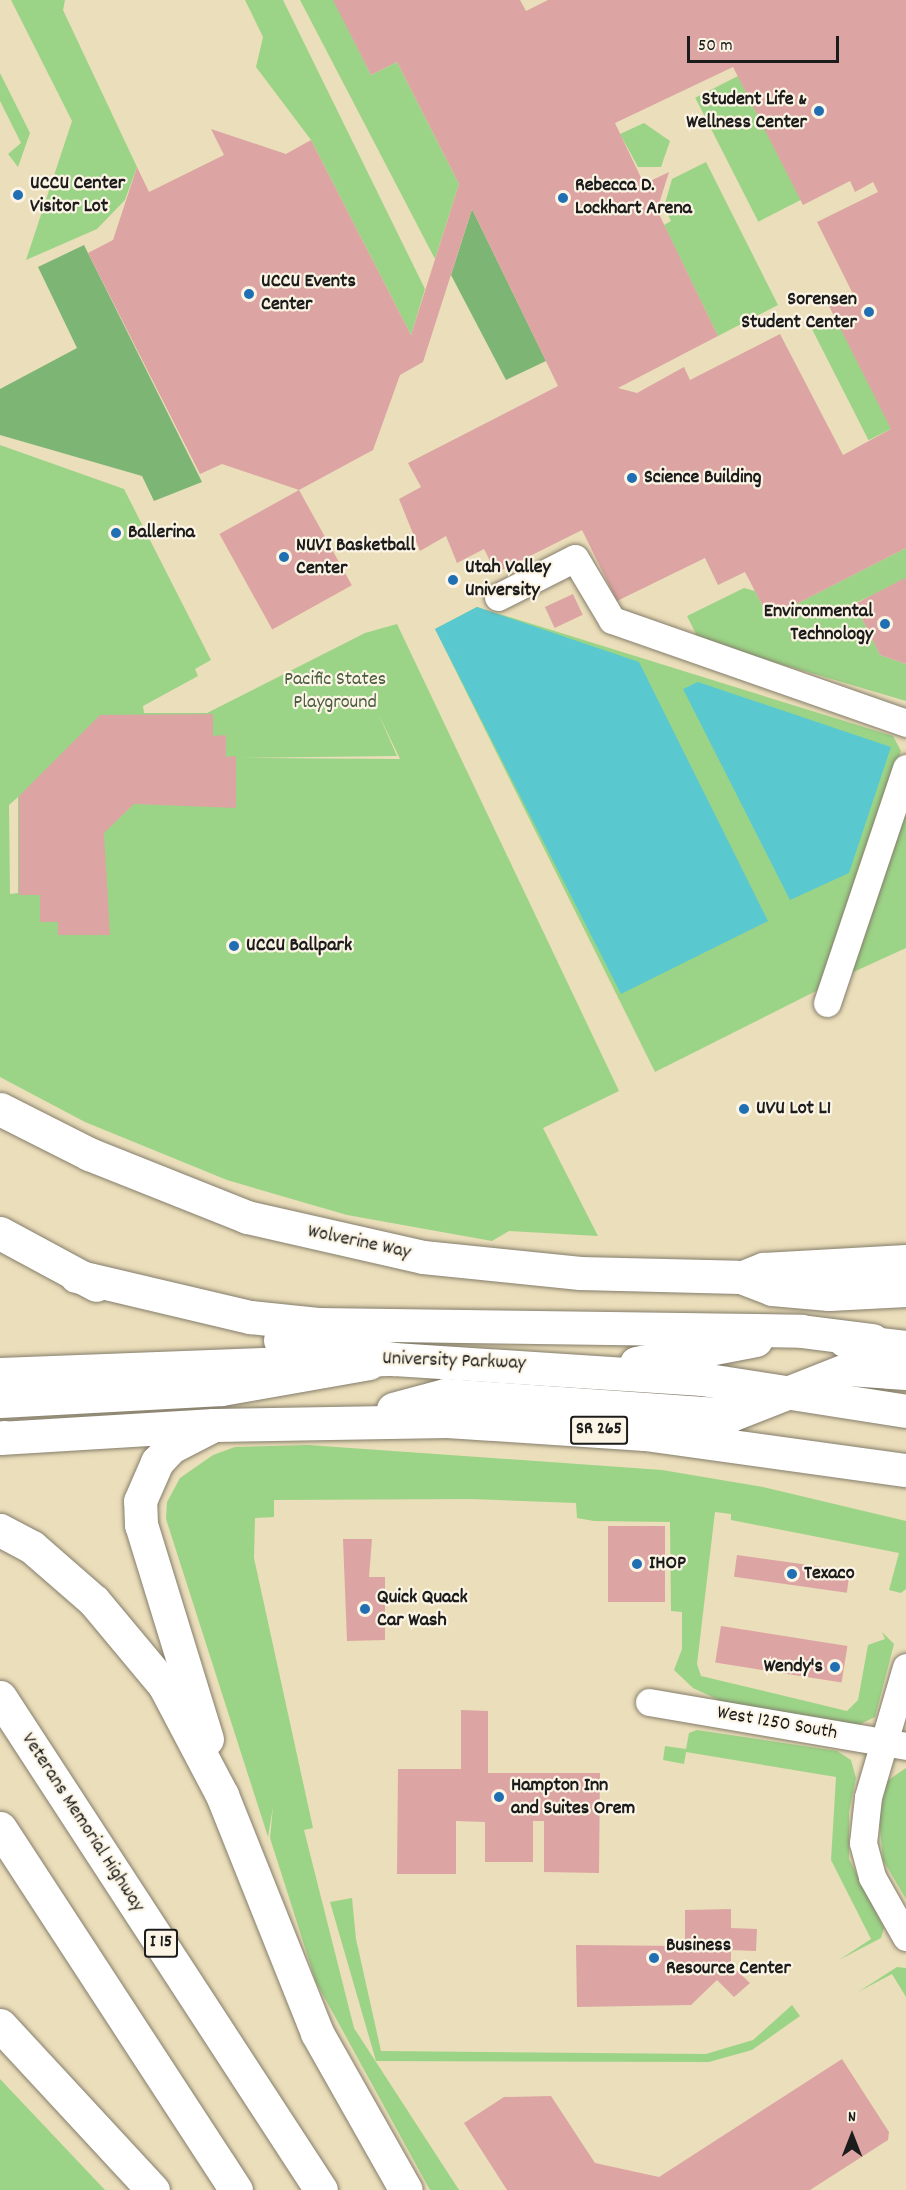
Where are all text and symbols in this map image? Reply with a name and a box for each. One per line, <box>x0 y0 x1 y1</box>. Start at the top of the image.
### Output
scale bar <box>690 24 842 62</box>
text: 50 m <box>698 34 733 59</box>
place label: Student Life & Wellness Center <box>686 88 807 135</box>
marker: Student Life & Wellness Center <box>812 104 826 118</box>
place label: UCCU Center Visitor Lot <box>30 172 125 219</box>
place label: Rebecca D. Lockhart Arena <box>575 174 692 221</box>
marker: UCCU Center Visitor Lot <box>11 188 25 202</box>
marker: Rebecca D. Lockhart Arena <box>556 191 570 205</box>
place label: UCCU Events Center <box>261 270 356 317</box>
marker: UCCU Events Center <box>242 287 256 301</box>
place label: Sorensen Student Center <box>741 288 857 335</box>
marker: Sorensen Student Center <box>862 305 876 319</box>
place label: Science Building <box>644 466 762 490</box>
marker: Science Building <box>625 471 639 485</box>
place label: Ballerina <box>128 521 195 545</box>
marker: Ballerina <box>109 526 123 540</box>
place label: NUVI Basketball Center <box>296 534 415 581</box>
marker: NUVI Basketball Center <box>277 550 291 564</box>
place label: Utah Valley University <box>465 556 551 603</box>
marker: Utah Valley University <box>446 573 460 587</box>
place label: Environmental Technology <box>764 600 873 647</box>
marker: Environmental Technology <box>878 617 892 631</box>
park label: Pacific States Playground <box>284 668 386 715</box>
place label: UCCU Ballpark <box>246 934 352 958</box>
marker: UCCU Ballpark <box>227 939 241 953</box>
place label: UVU Lot L1 <box>756 1097 831 1121</box>
marker: UVU Lot L1 <box>737 1102 751 1116</box>
street label: Wolverine Way <box>305 1220 413 1266</box>
street label: University Parkway <box>382 1348 526 1376</box>
road number: SR 265 <box>569 1415 629 1445</box>
place label: IHOP <box>649 1552 686 1576</box>
marker: IHOP <box>630 1557 644 1571</box>
place label: Texaco <box>804 1562 855 1586</box>
marker: Texaco <box>785 1567 799 1581</box>
place label: Quick Quack Car Wash <box>377 1586 468 1633</box>
marker: Quick Quack Car Wash <box>358 1602 372 1616</box>
place label: Wendy's <box>764 1655 823 1679</box>
marker: Wendy's <box>828 1660 842 1674</box>
street label: West 1250 South <box>715 1702 839 1746</box>
street label: Veterans Memorial Highway <box>15 1729 149 1917</box>
place label: Hampton Inn and Suites Orem <box>511 1774 635 1821</box>
marker: Hampton Inn and Suites Orem <box>492 1790 506 1804</box>
road number: I 15 <box>143 1928 179 1958</box>
place label: Business Resource Center <box>666 1934 791 1981</box>
marker: Business Resource Center <box>647 1951 661 1965</box>
north arrow <box>822 2106 882 2166</box>
text: N <box>848 2106 856 2129</box>

